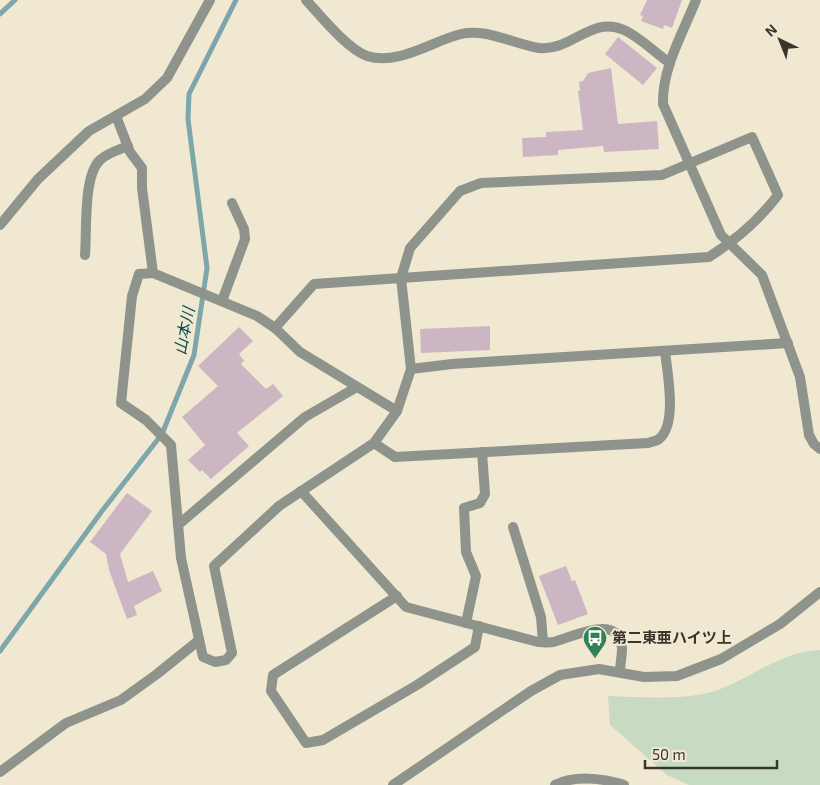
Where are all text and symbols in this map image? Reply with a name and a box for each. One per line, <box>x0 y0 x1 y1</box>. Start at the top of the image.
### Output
north arrow <box>755 15 805 65</box>
text: N <box>761 20 780 40</box>
water label: 山本川 <box>170 304 198 356</box>
bus stop icon: 第二東亜ハイツ上 <box>582 625 608 659</box>
place label: 第二東亜ハイツ上 <box>612 628 732 646</box>
scale bar <box>645 738 778 770</box>
text: 50 m <box>652 745 686 763</box>

